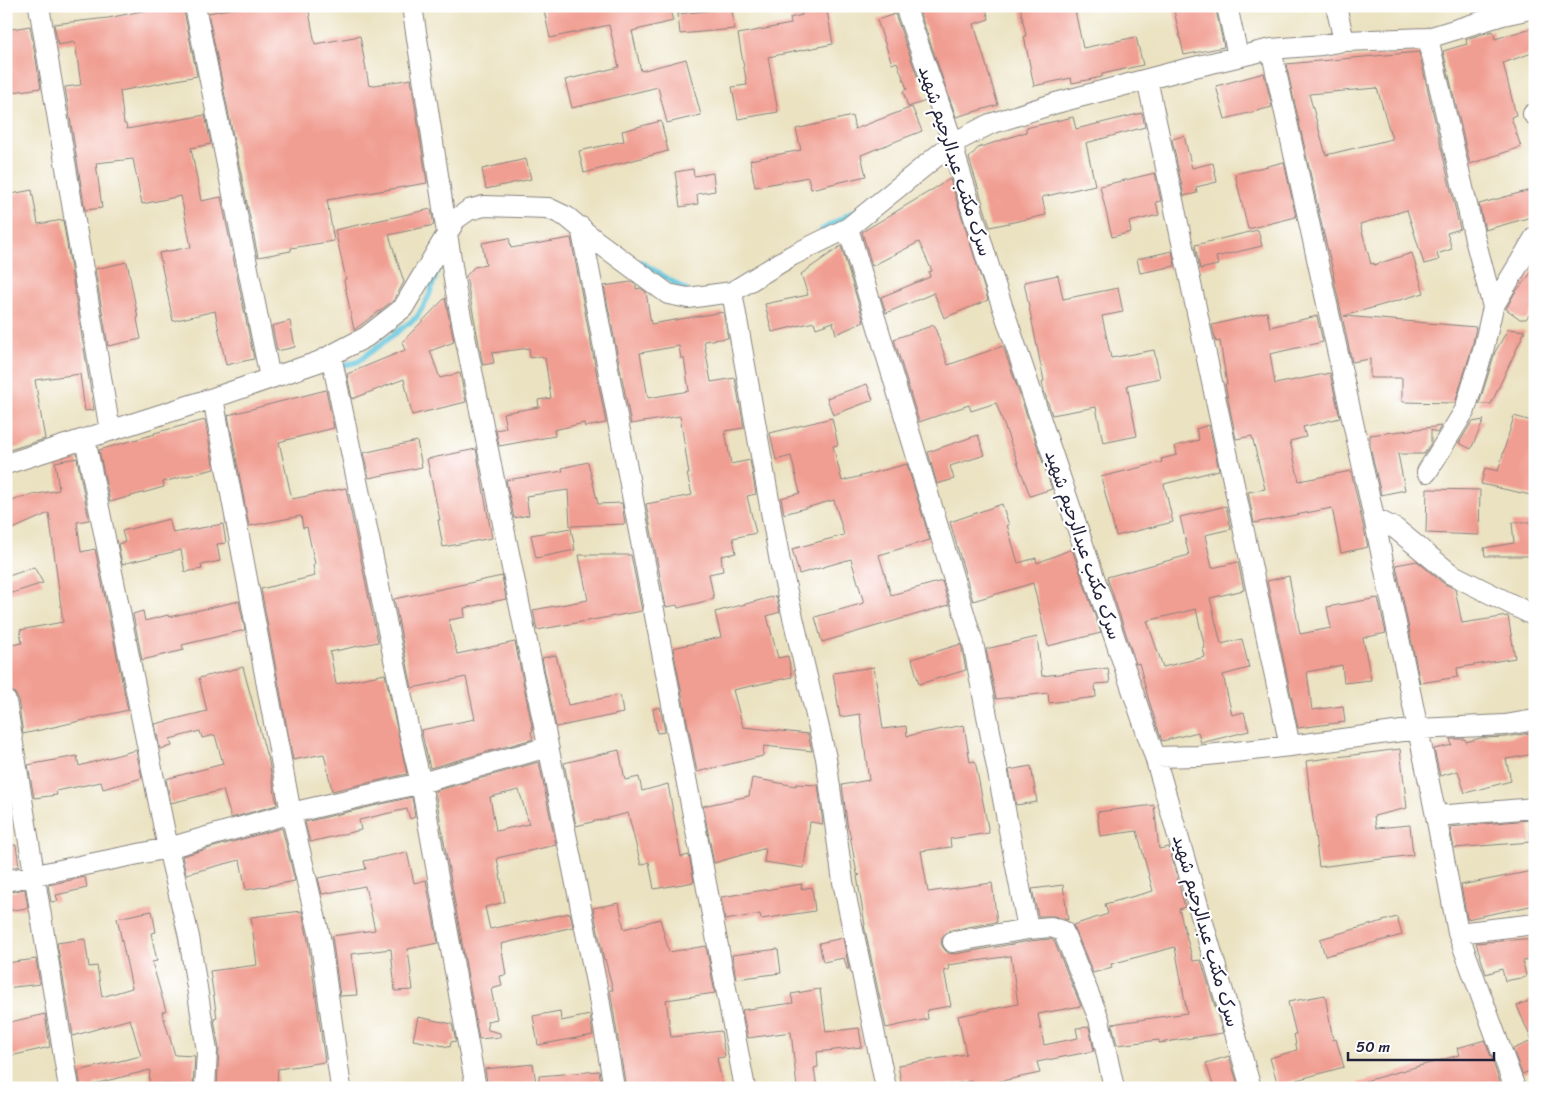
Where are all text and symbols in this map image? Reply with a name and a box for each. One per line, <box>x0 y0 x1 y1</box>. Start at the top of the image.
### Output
street label: سرک مکتب عبدالرحیم شهید <box>909 61 1001 261</box>
street label: سرک مکتب عبدالرحیم شهید <box>1035 446 1131 644</box>
street label: سرک مکتب عبدالرحیم شهید <box>1163 831 1249 1031</box>
scale bar <box>1348 1029 1495 1061</box>
text: 50 m <box>1356 1034 1391 1060</box>

